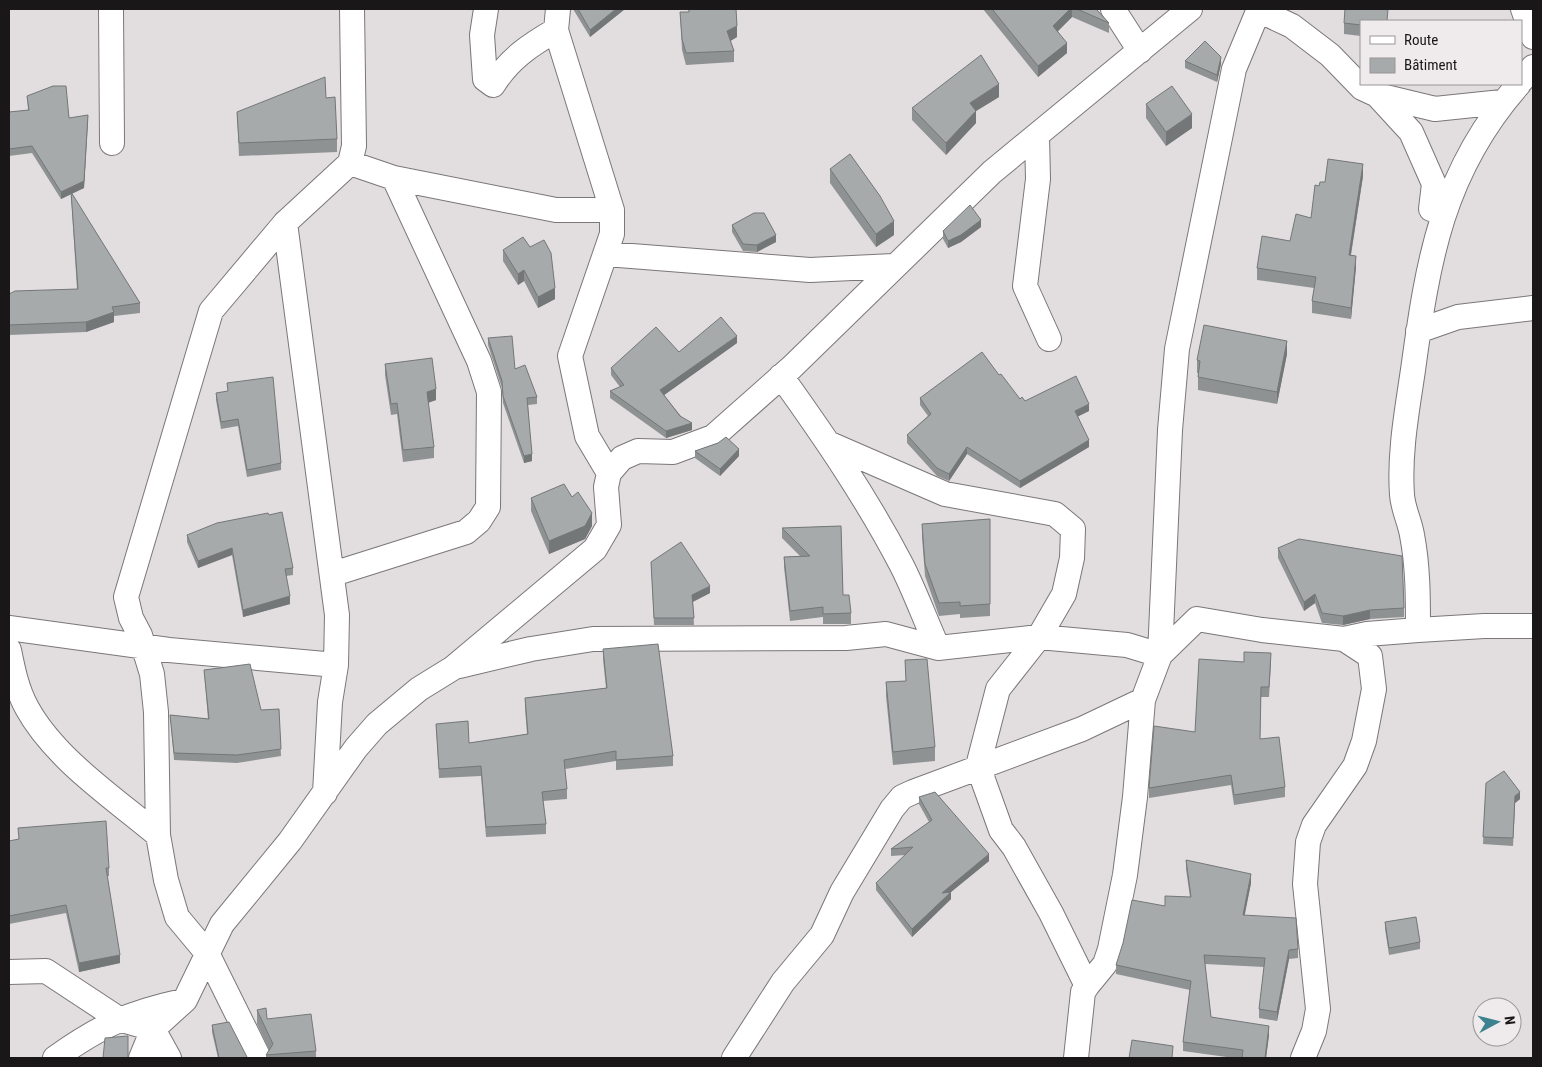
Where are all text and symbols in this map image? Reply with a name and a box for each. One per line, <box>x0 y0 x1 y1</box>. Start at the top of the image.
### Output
legend <box>1360 20 1522 85</box>
text: Route <box>1404 31 1438 49</box>
text: Bâtiment <box>1404 56 1457 74</box>
north arrow <box>1472 997 1522 1047</box>
text: N <box>1501 1015 1518 1026</box>

